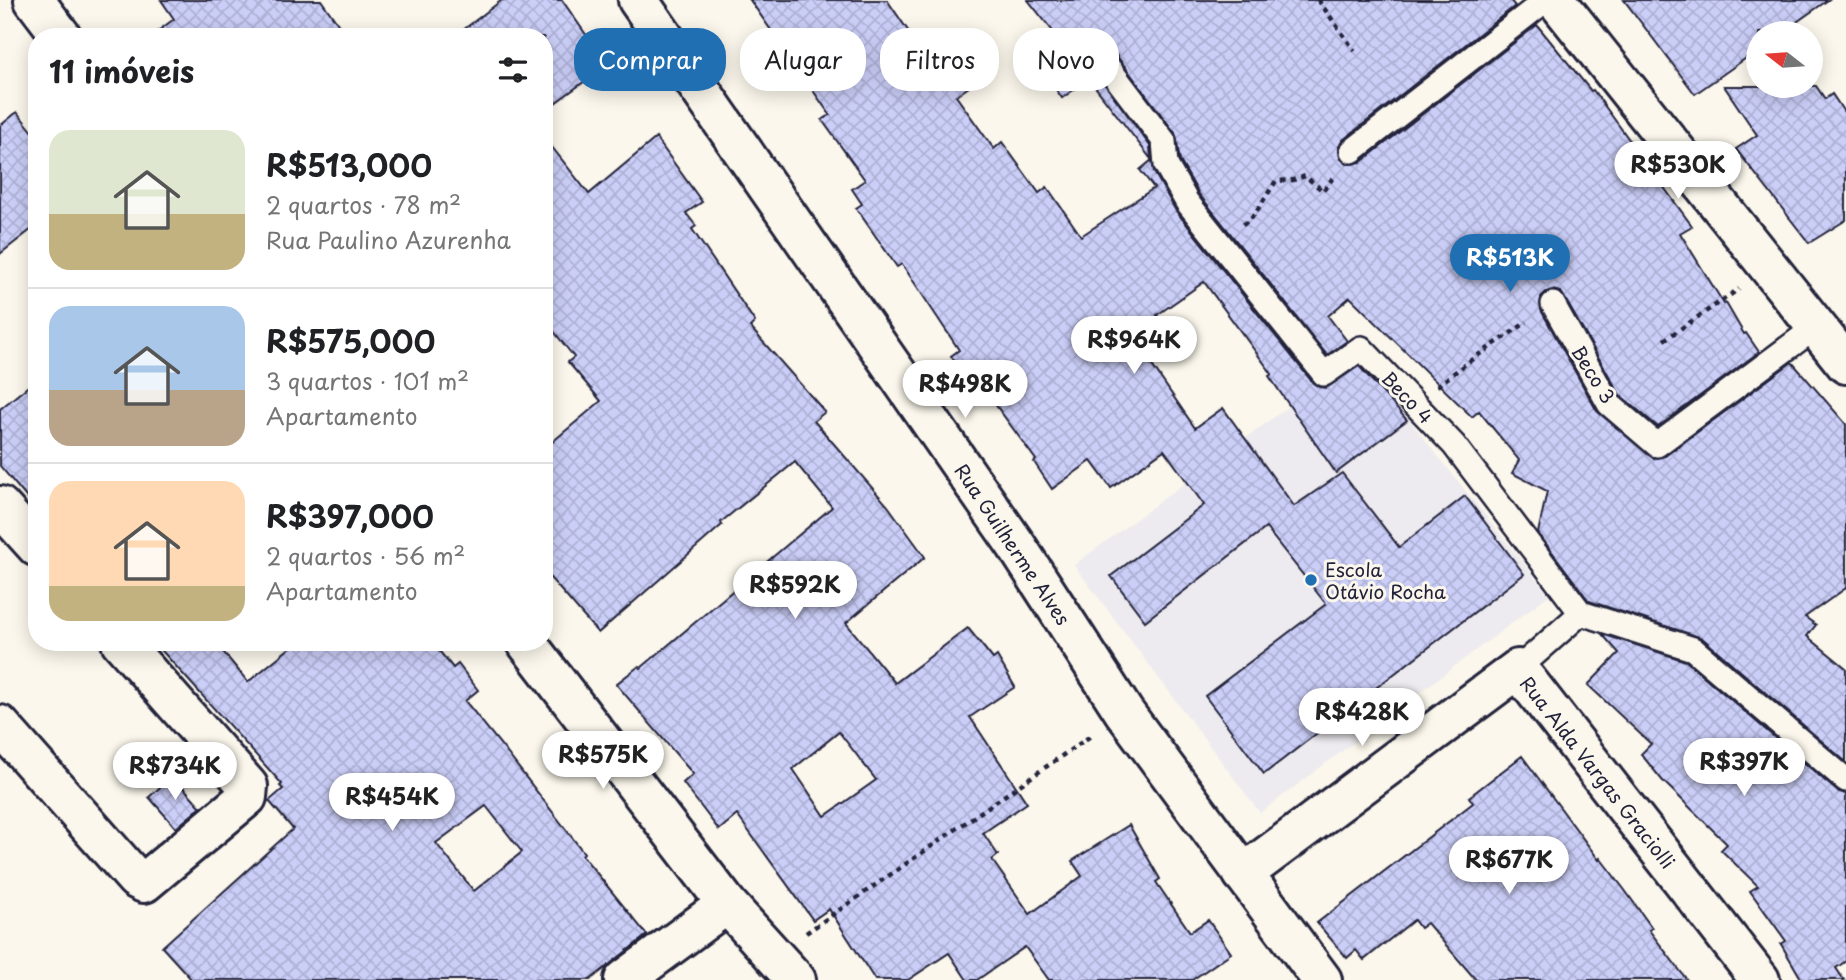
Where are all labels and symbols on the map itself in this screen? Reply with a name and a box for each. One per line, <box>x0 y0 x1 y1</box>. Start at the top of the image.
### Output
north arrow <box>1746 21 1824 98</box>
pin: R$530K <box>1621 142 1735 201</box>
pin: R$513K <box>1453 234 1567 294</box>
pin: R$964K <box>1077 316 1191 376</box>
street label: Beco 3 <box>1565 340 1623 408</box>
pin: R$498K <box>908 360 1022 420</box>
street label: Beco 4 <box>1376 364 1440 430</box>
street label: Rua Guilherme Alves <box>948 458 1078 630</box>
place label: Escola Otávio Rocha <box>1325 555 1446 605</box>
pin: R$592K <box>738 562 852 621</box>
marker: Escola Otávio Rocha <box>1303 572 1319 588</box>
street label: Rua Alda Vargas Graciolli <box>1514 670 1682 874</box>
pin: R$428K <box>1305 688 1419 748</box>
pin: R$575K <box>546 732 660 791</box>
pin: R$397K <box>1687 738 1801 798</box>
pin: R$734K <box>118 742 232 802</box>
pin: R$454K <box>335 774 449 833</box>
pin: R$677K <box>1452 836 1566 896</box>

